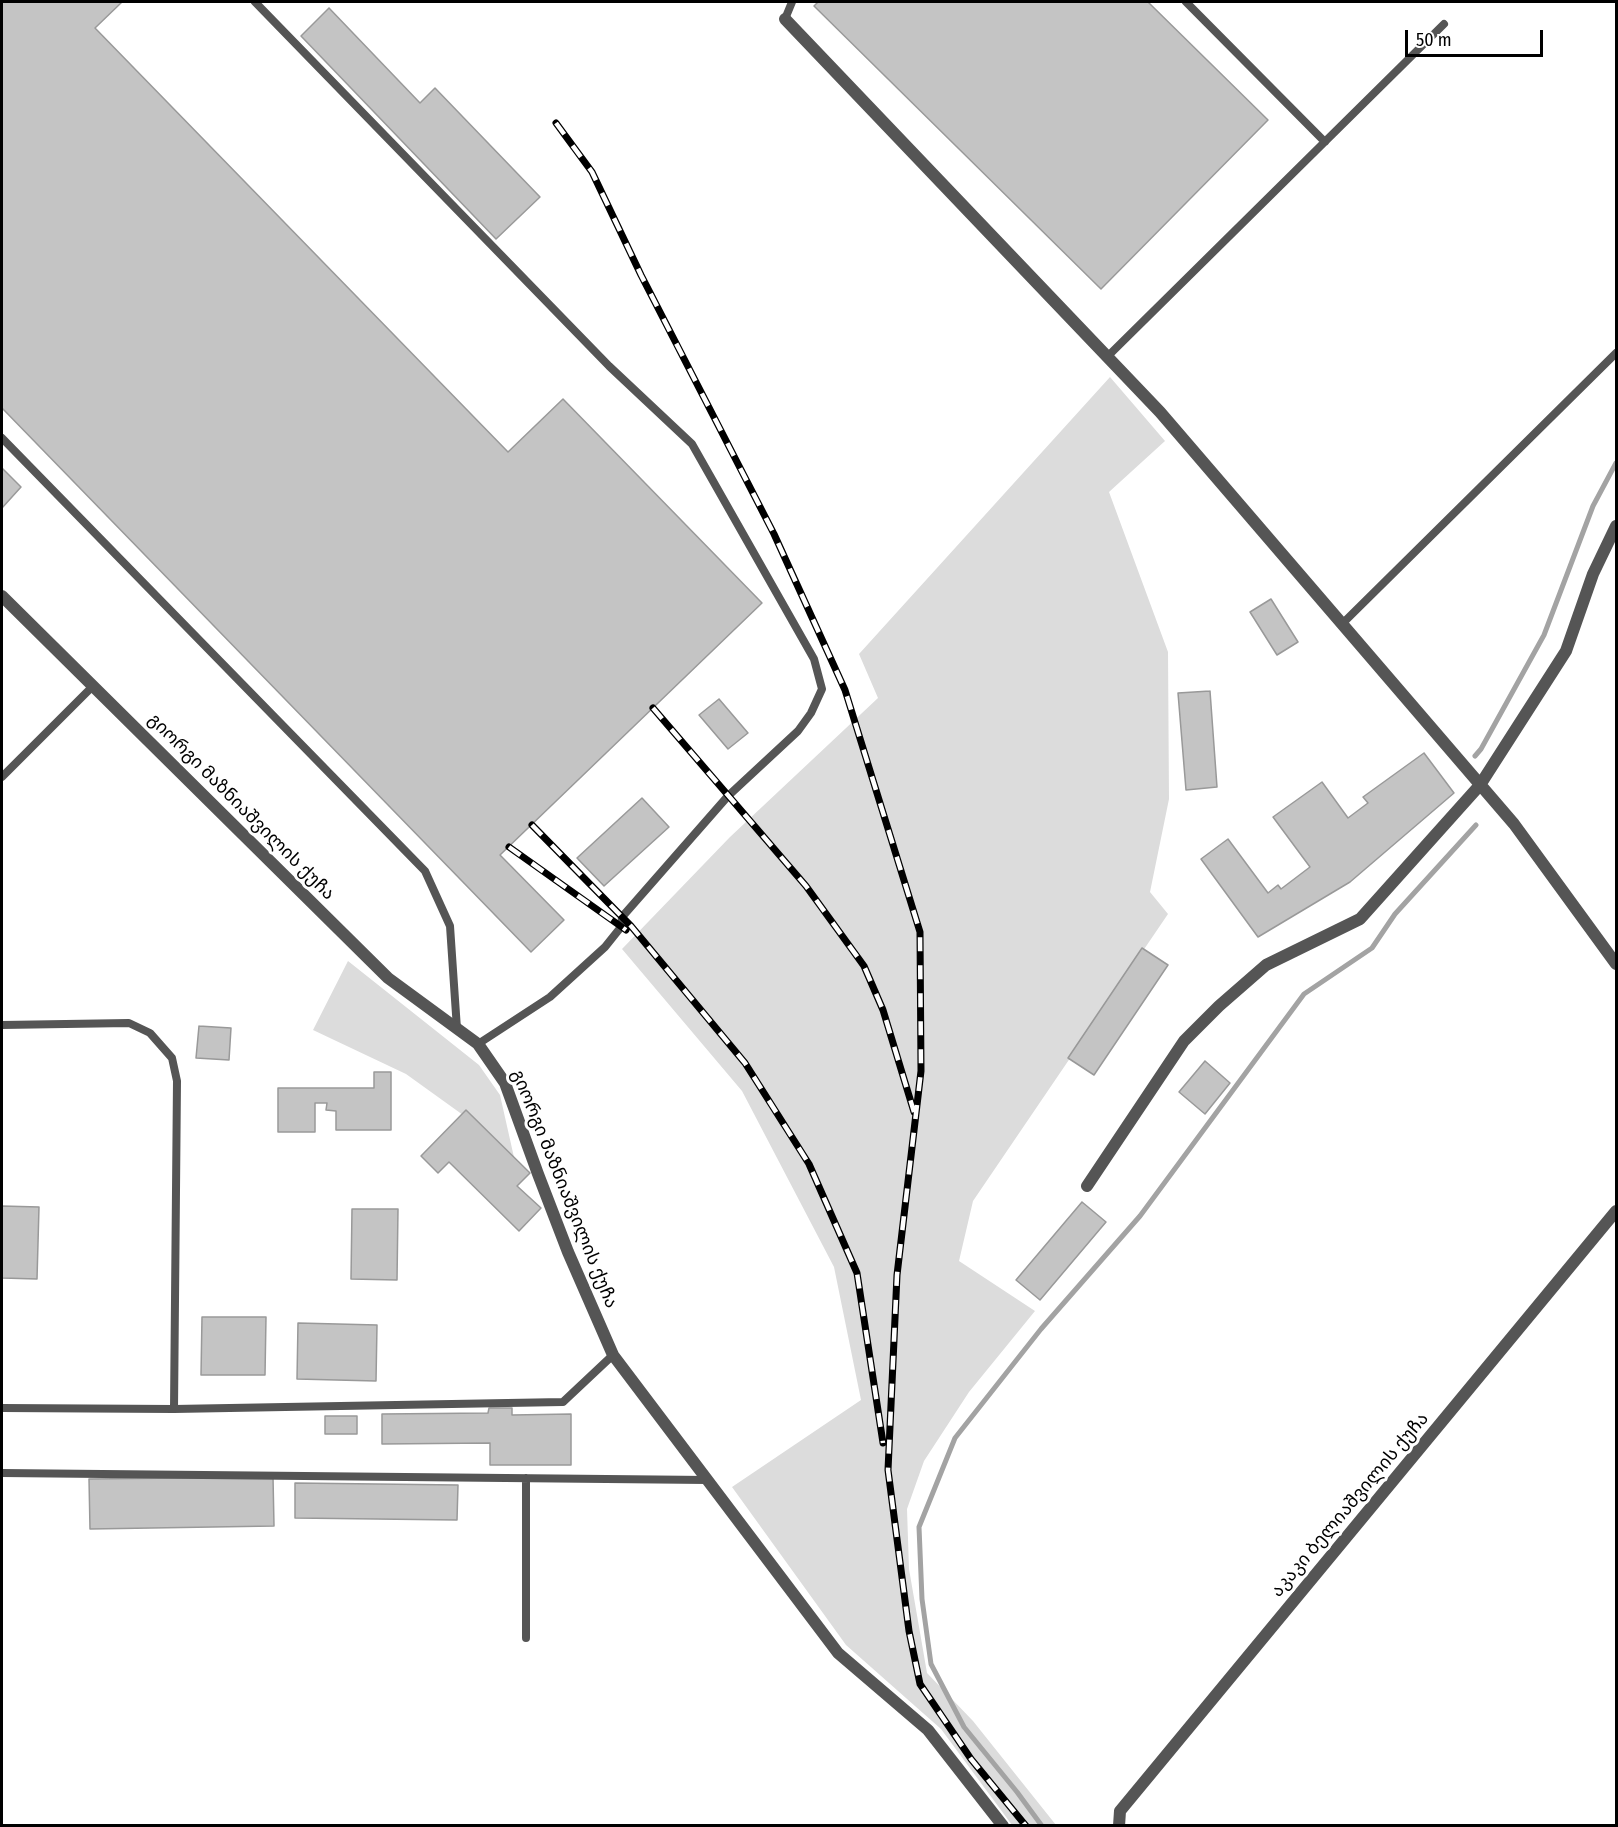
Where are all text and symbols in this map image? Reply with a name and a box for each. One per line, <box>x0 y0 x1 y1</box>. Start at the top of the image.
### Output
scale bar <box>1408 18 1546 56</box>
text: 50 m <box>1416 29 1452 51</box>
street label: გიორგი მაზნიაშვილის ქუჩა <box>143 709 339 905</box>
street label: გიორგი მაზნიაშვილის ქუჩა <box>506 1067 622 1311</box>
street label: აკაკი ბელიაშვილის ქუჩა <box>1266 1408 1434 1602</box>

